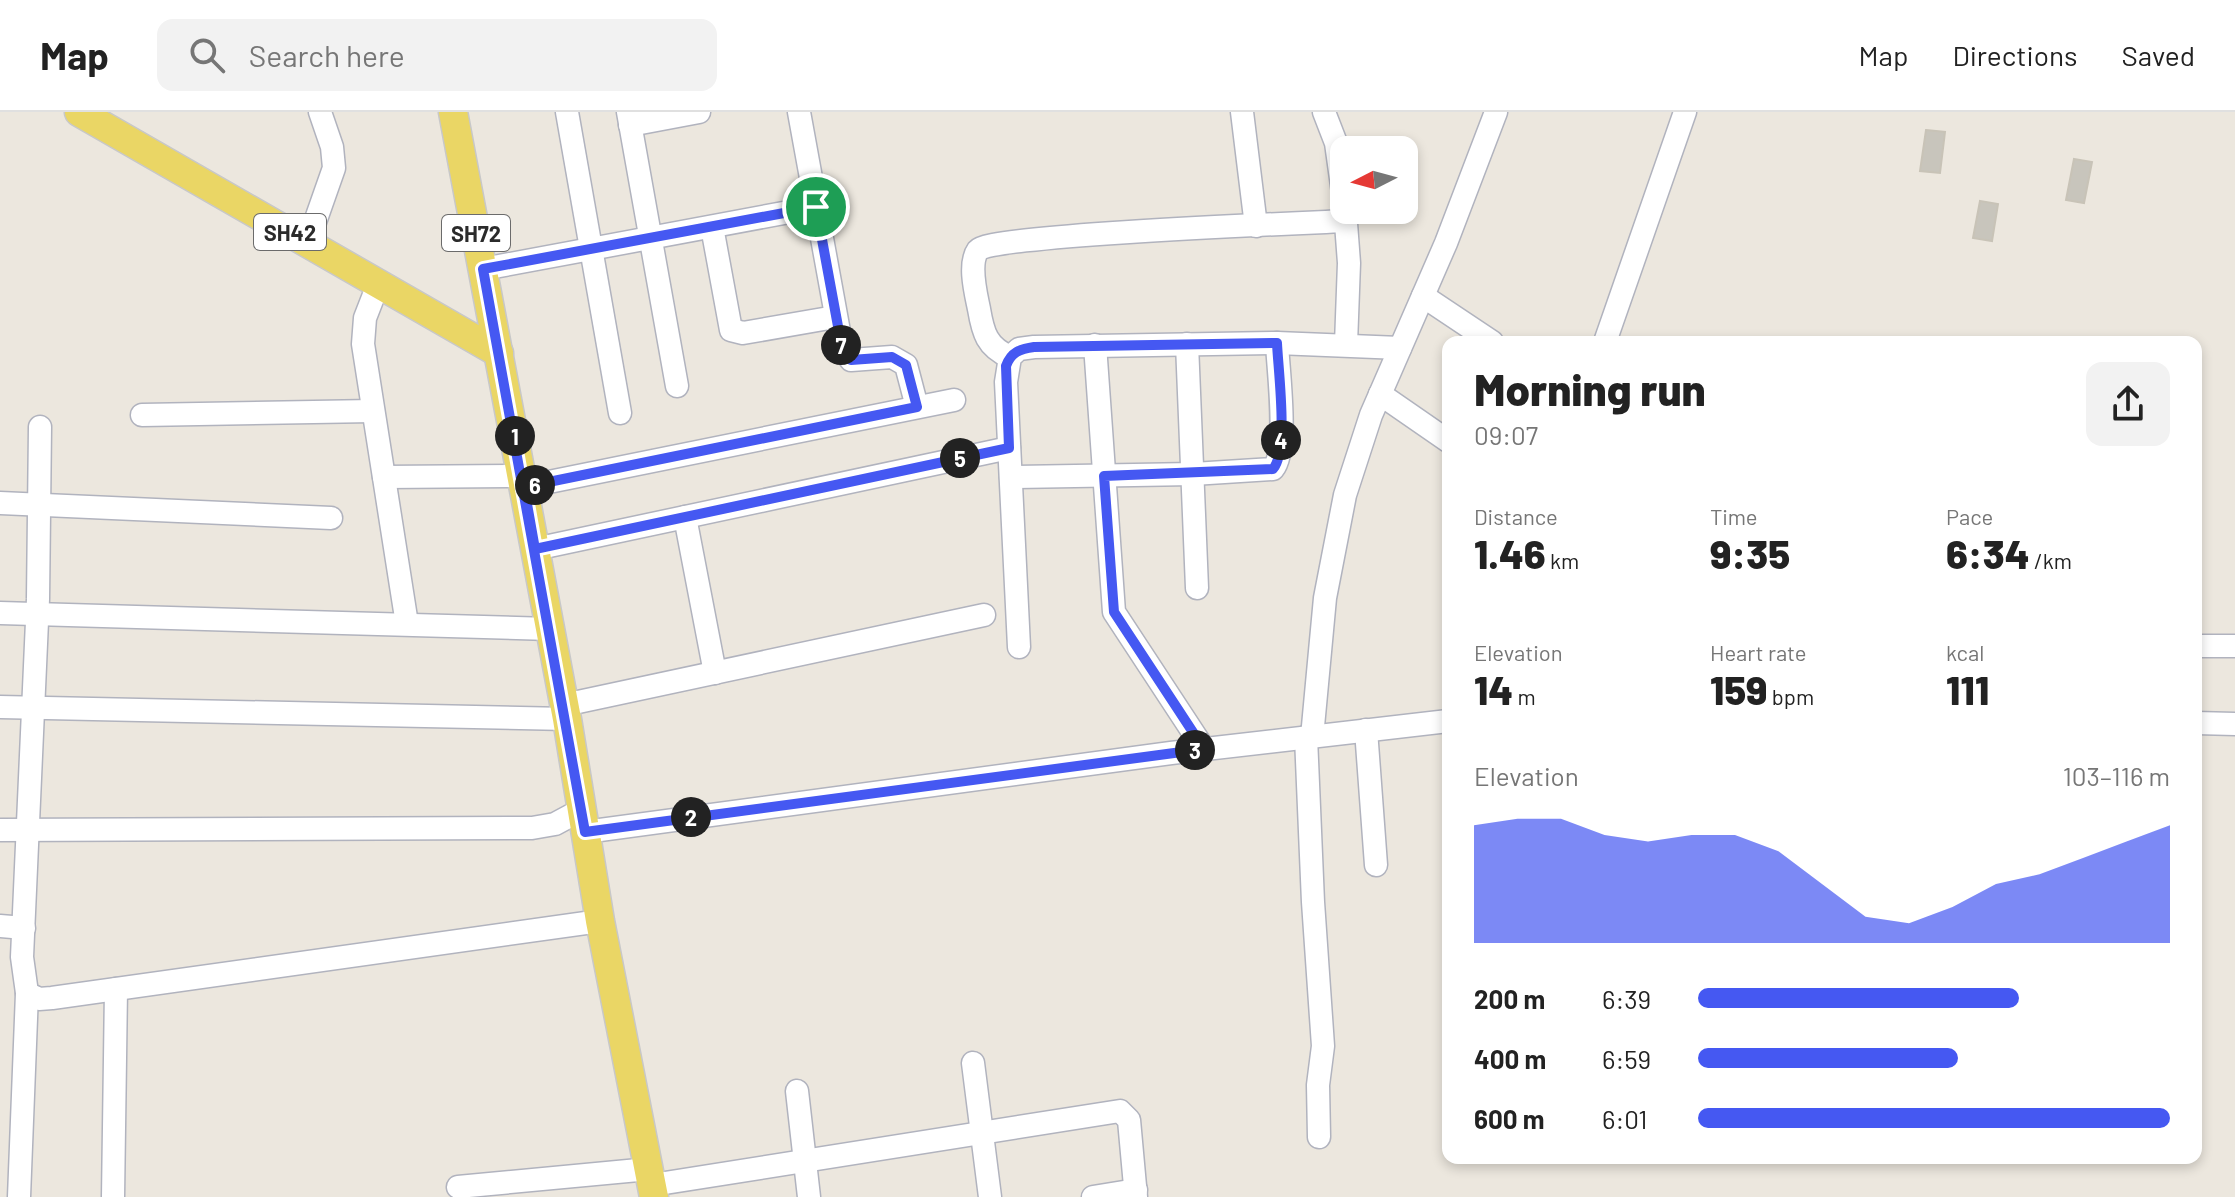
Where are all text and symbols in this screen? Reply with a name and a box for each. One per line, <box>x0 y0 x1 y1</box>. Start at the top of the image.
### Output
search box <box>157 19 717 91</box>
text: Map <box>40 32 109 78</box>
icon: search <box>185 33 229 77</box>
text: Search here <box>249 37 405 73</box>
text: Map <box>1859 38 1908 72</box>
text: Directions <box>1952 38 2078 72</box>
text: Saved <box>2122 38 2195 72</box>
north arrow <box>1330 136 1418 224</box>
map controls <box>1330 136 1418 224</box>
pin <box>782 173 850 241</box>
icon: arrive <box>794 185 838 229</box>
road number: SH42 <box>254 214 326 250</box>
road number: SH72 <box>442 215 510 251</box>
pin: 7 <box>821 325 861 365</box>
text: 7 <box>836 332 846 358</box>
text: Morning run <box>1474 362 1706 415</box>
button: share <box>2086 362 2170 446</box>
pin: 1 <box>495 416 535 456</box>
text: 09:07 <box>1474 419 1538 450</box>
pin: 4 <box>1261 420 1301 460</box>
text: 1 <box>511 423 519 449</box>
text: 4 <box>1274 427 1288 453</box>
pin: 5 <box>940 438 980 478</box>
text: 5 <box>954 445 966 471</box>
pin: 6 <box>515 465 555 505</box>
text: 6 <box>529 472 541 498</box>
text: Distance <box>1474 503 1558 529</box>
text: Time <box>1710 503 1758 529</box>
text: Pace <box>1946 503 1993 529</box>
text: 1.46 <box>1474 529 1546 577</box>
text: 9:35 <box>1710 529 1790 577</box>
text: 6:34 <box>1946 529 2030 577</box>
text: km <box>1546 547 1579 573</box>
text: /km <box>2030 547 2072 573</box>
text: Elevation <box>1474 639 1563 665</box>
text: Heart rate <box>1710 639 1807 665</box>
text: kcal <box>1946 639 1984 665</box>
text: 14 <box>1474 665 1513 713</box>
text: 159 <box>1710 665 1767 713</box>
text: 111 <box>1946 665 1989 713</box>
text: m <box>1513 683 1536 709</box>
text: bpm <box>1767 683 1814 709</box>
pin: 3 <box>1175 730 1215 770</box>
text: 3 <box>1189 737 1201 763</box>
text: Elevation <box>1474 760 1579 791</box>
text: 103–116 m <box>2063 760 2170 791</box>
pin: 2 <box>671 797 711 837</box>
text: 2 <box>685 804 697 830</box>
text: 200 m <box>1474 983 1545 1014</box>
text: 6:39 <box>1602 983 1651 1014</box>
text: 400 m <box>1474 1043 1546 1074</box>
text: 6:59 <box>1602 1043 1651 1074</box>
text: 600 m <box>1474 1103 1545 1134</box>
text: 6:01 <box>1602 1103 1647 1134</box>

